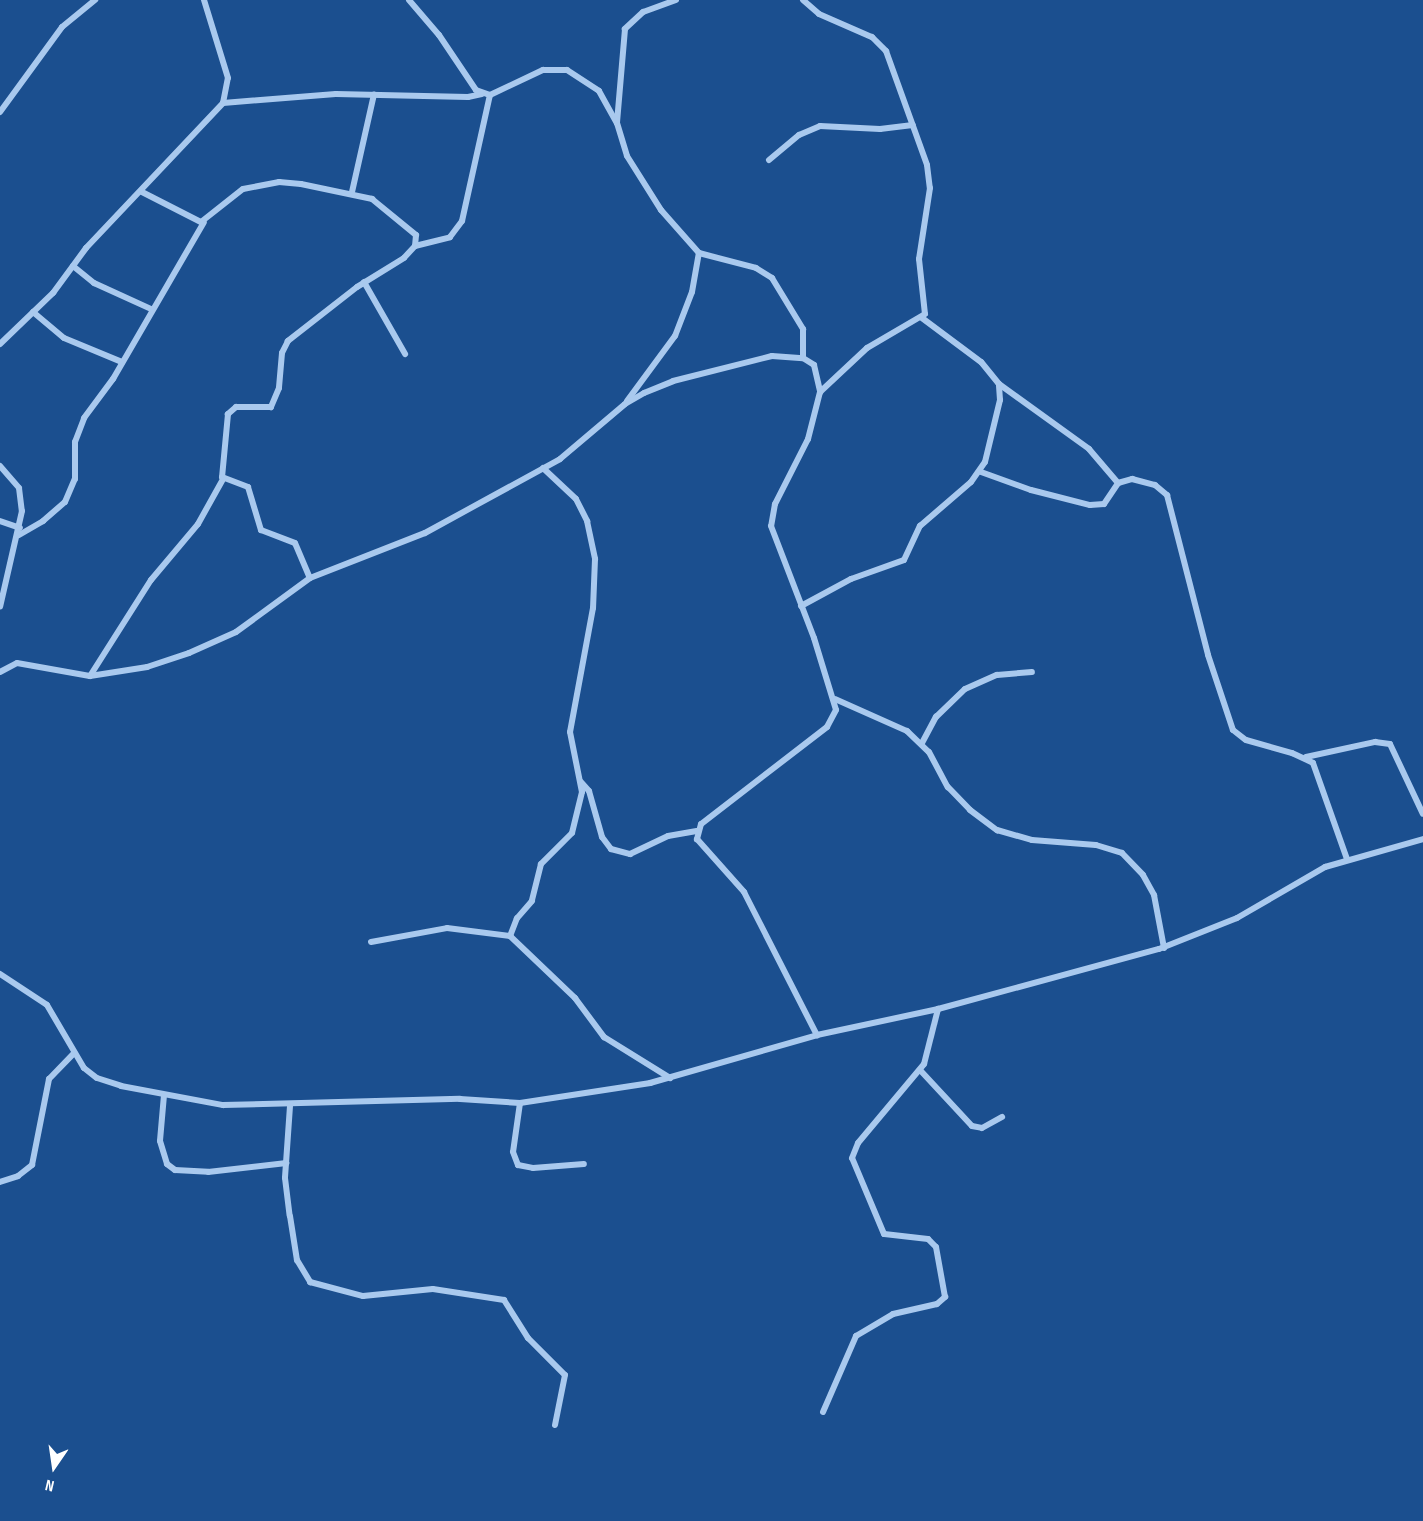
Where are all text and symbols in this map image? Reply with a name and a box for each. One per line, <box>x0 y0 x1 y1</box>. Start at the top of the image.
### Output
north arrow <box>24 1437 84 1497</box>
text: N <box>44 1475 56 1495</box>

